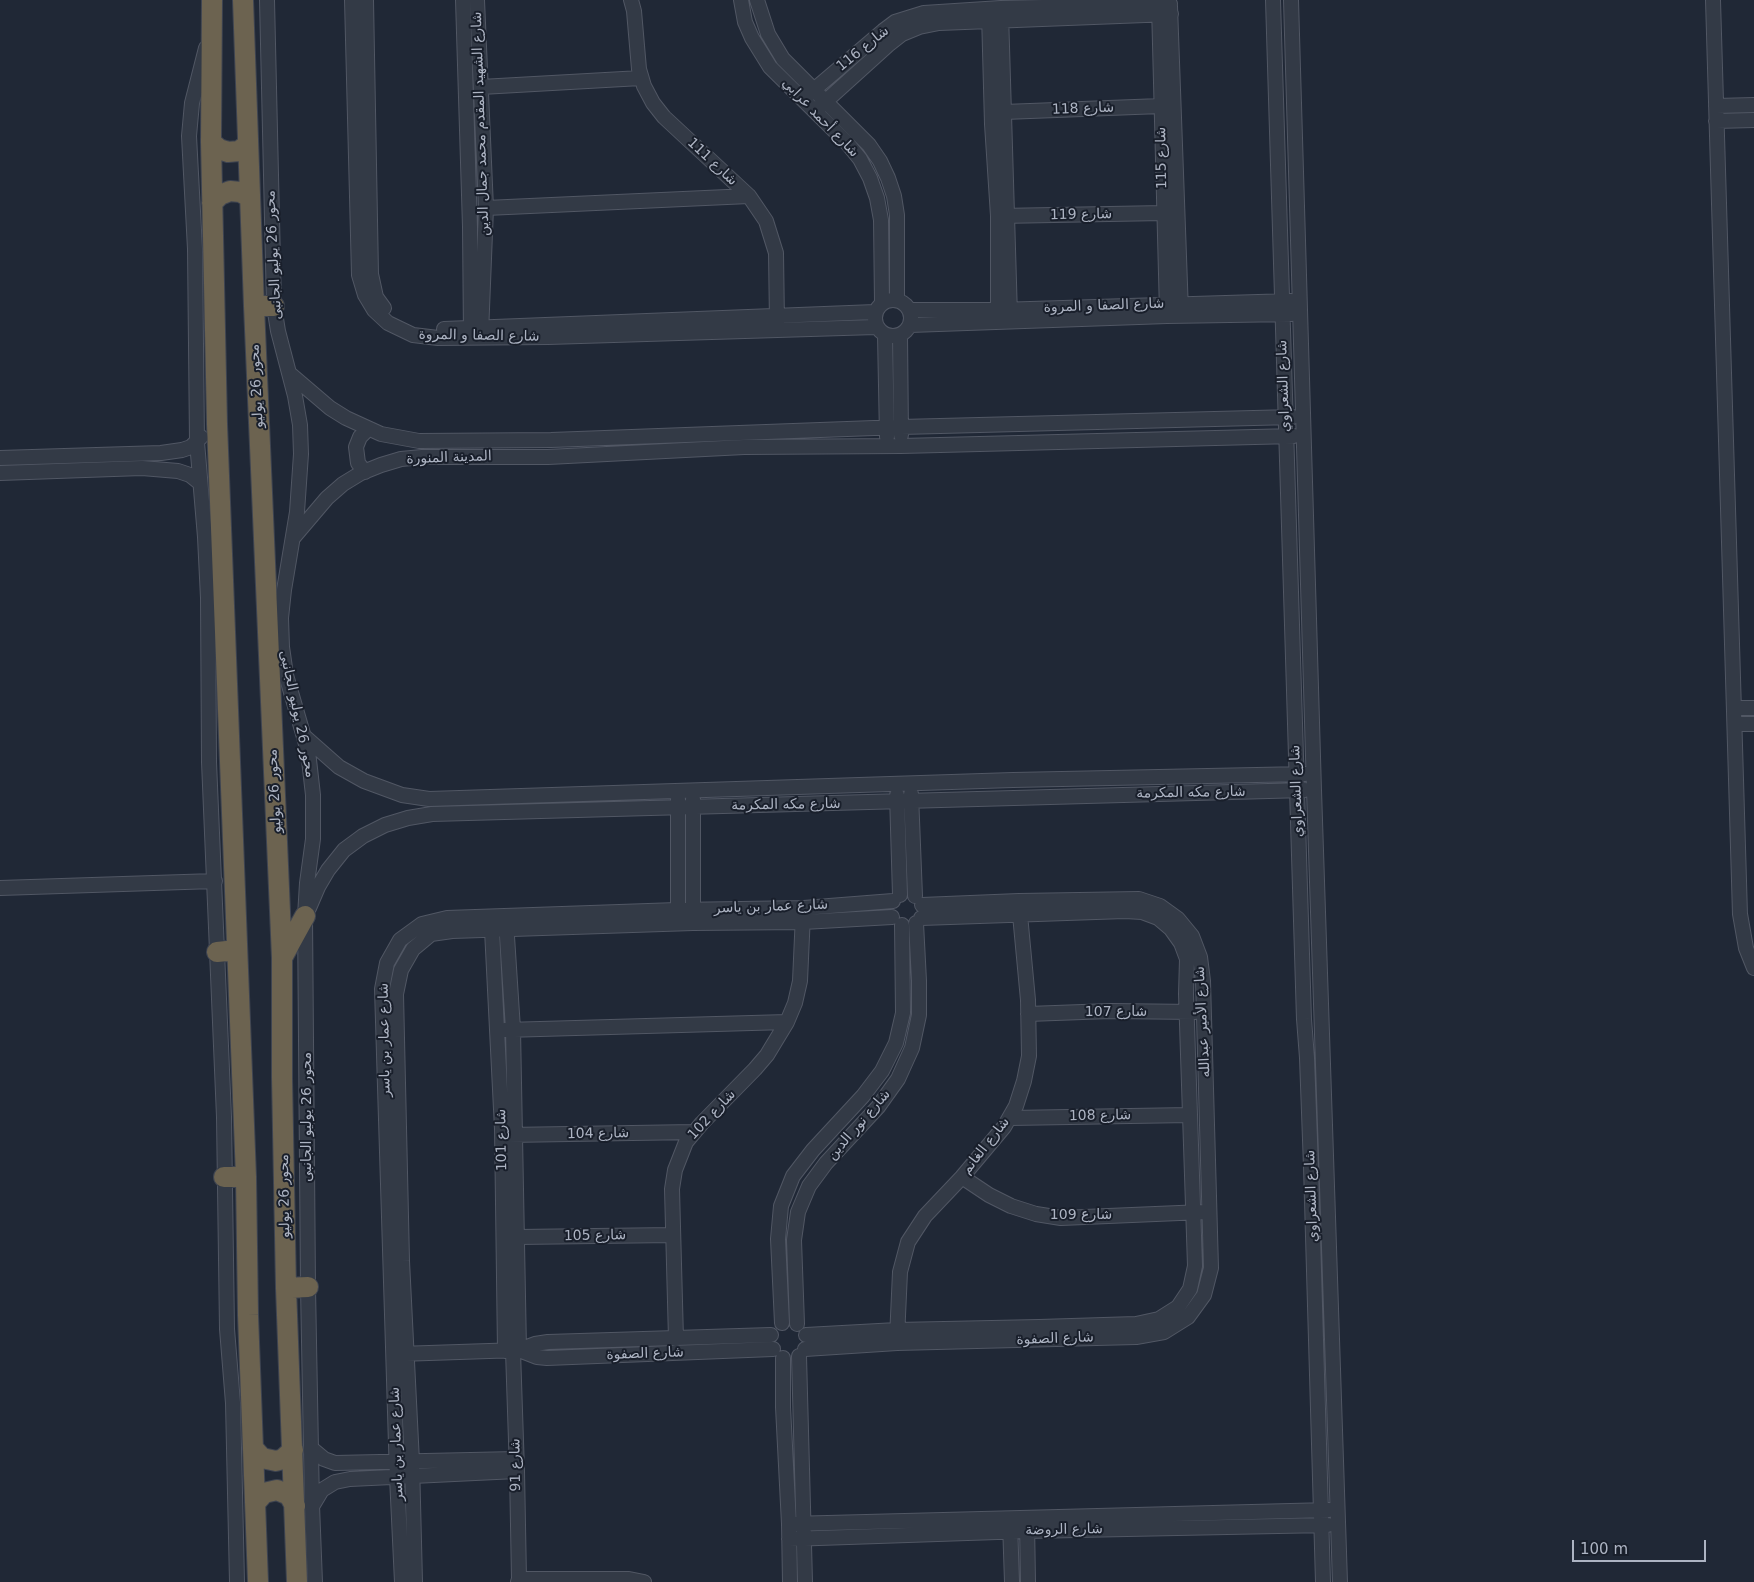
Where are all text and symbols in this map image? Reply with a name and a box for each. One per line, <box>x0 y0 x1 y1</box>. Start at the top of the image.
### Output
street label: شارع الشهيد المقدم محمد جمال الدين <box>469 11 493 237</box>
street label: شارع 116 <box>834 23 892 75</box>
street label: شارع أحمد عرابي <box>778 75 862 161</box>
street label: شارع 118 <box>1052 100 1114 118</box>
street label: شارع 115 <box>1153 127 1171 189</box>
street label: شارع 111 <box>683 135 741 189</box>
street label: محور 26 يوليو الجانبى <box>262 190 286 320</box>
street label: شارع 119 <box>1050 206 1112 224</box>
street label: شارع الصفا و المروة <box>1043 295 1165 317</box>
street label: شارع الصفا و المروة <box>418 327 540 345</box>
street label: شارع الشعراوي <box>1274 340 1294 432</box>
street label: محور 26 يوليو <box>246 344 268 428</box>
street label: المدينة المنورة <box>406 448 492 468</box>
street label: محور 26 يوليو الجانبى <box>275 649 319 779</box>
street label: شارع الشعراوي <box>1287 745 1307 837</box>
street label: محور 26 يوليو <box>264 749 286 833</box>
street label: شارع مكه المكرمة <box>1136 784 1246 802</box>
street label: شارع مكه المكرمة <box>731 796 841 814</box>
street label: شارع عمار بن ياسر <box>714 897 828 917</box>
street label: شارع الأمير عبدالله <box>1192 966 1214 1078</box>
street label: شارع عمار بن ياسر <box>376 983 394 1097</box>
street label: شارع 107 <box>1085 1004 1147 1020</box>
street label: محور 26 يوليو الجانبى <box>299 1052 315 1182</box>
street label: شارع 102 <box>685 1086 739 1144</box>
street label: شارع نور الدين <box>824 1086 894 1164</box>
street label: شارع 108 <box>1069 1107 1131 1125</box>
street label: شارع 101 <box>493 1109 511 1171</box>
street label: شارع الغانم <box>958 1114 1014 1178</box>
street label: شارع 104 <box>567 1125 629 1143</box>
street label: شارع الشعراوي <box>1302 1150 1322 1242</box>
street label: محور 26 يوليو <box>276 1154 294 1238</box>
street label: شارع 109 <box>1050 1207 1112 1223</box>
street label: شارع 105 <box>564 1227 626 1245</box>
street label: شارع الصفوة <box>1016 1329 1094 1349</box>
street label: شارع الصفوة <box>606 1344 684 1364</box>
street label: شارع عمار بن ياسر <box>387 1387 407 1501</box>
street label: شارع 91 <box>507 1438 525 1492</box>
street label: شارع الروضة <box>1025 1521 1103 1539</box>
scale bar <box>1574 1530 1708 1562</box>
text: 100 m <box>1580 1540 1628 1558</box>

